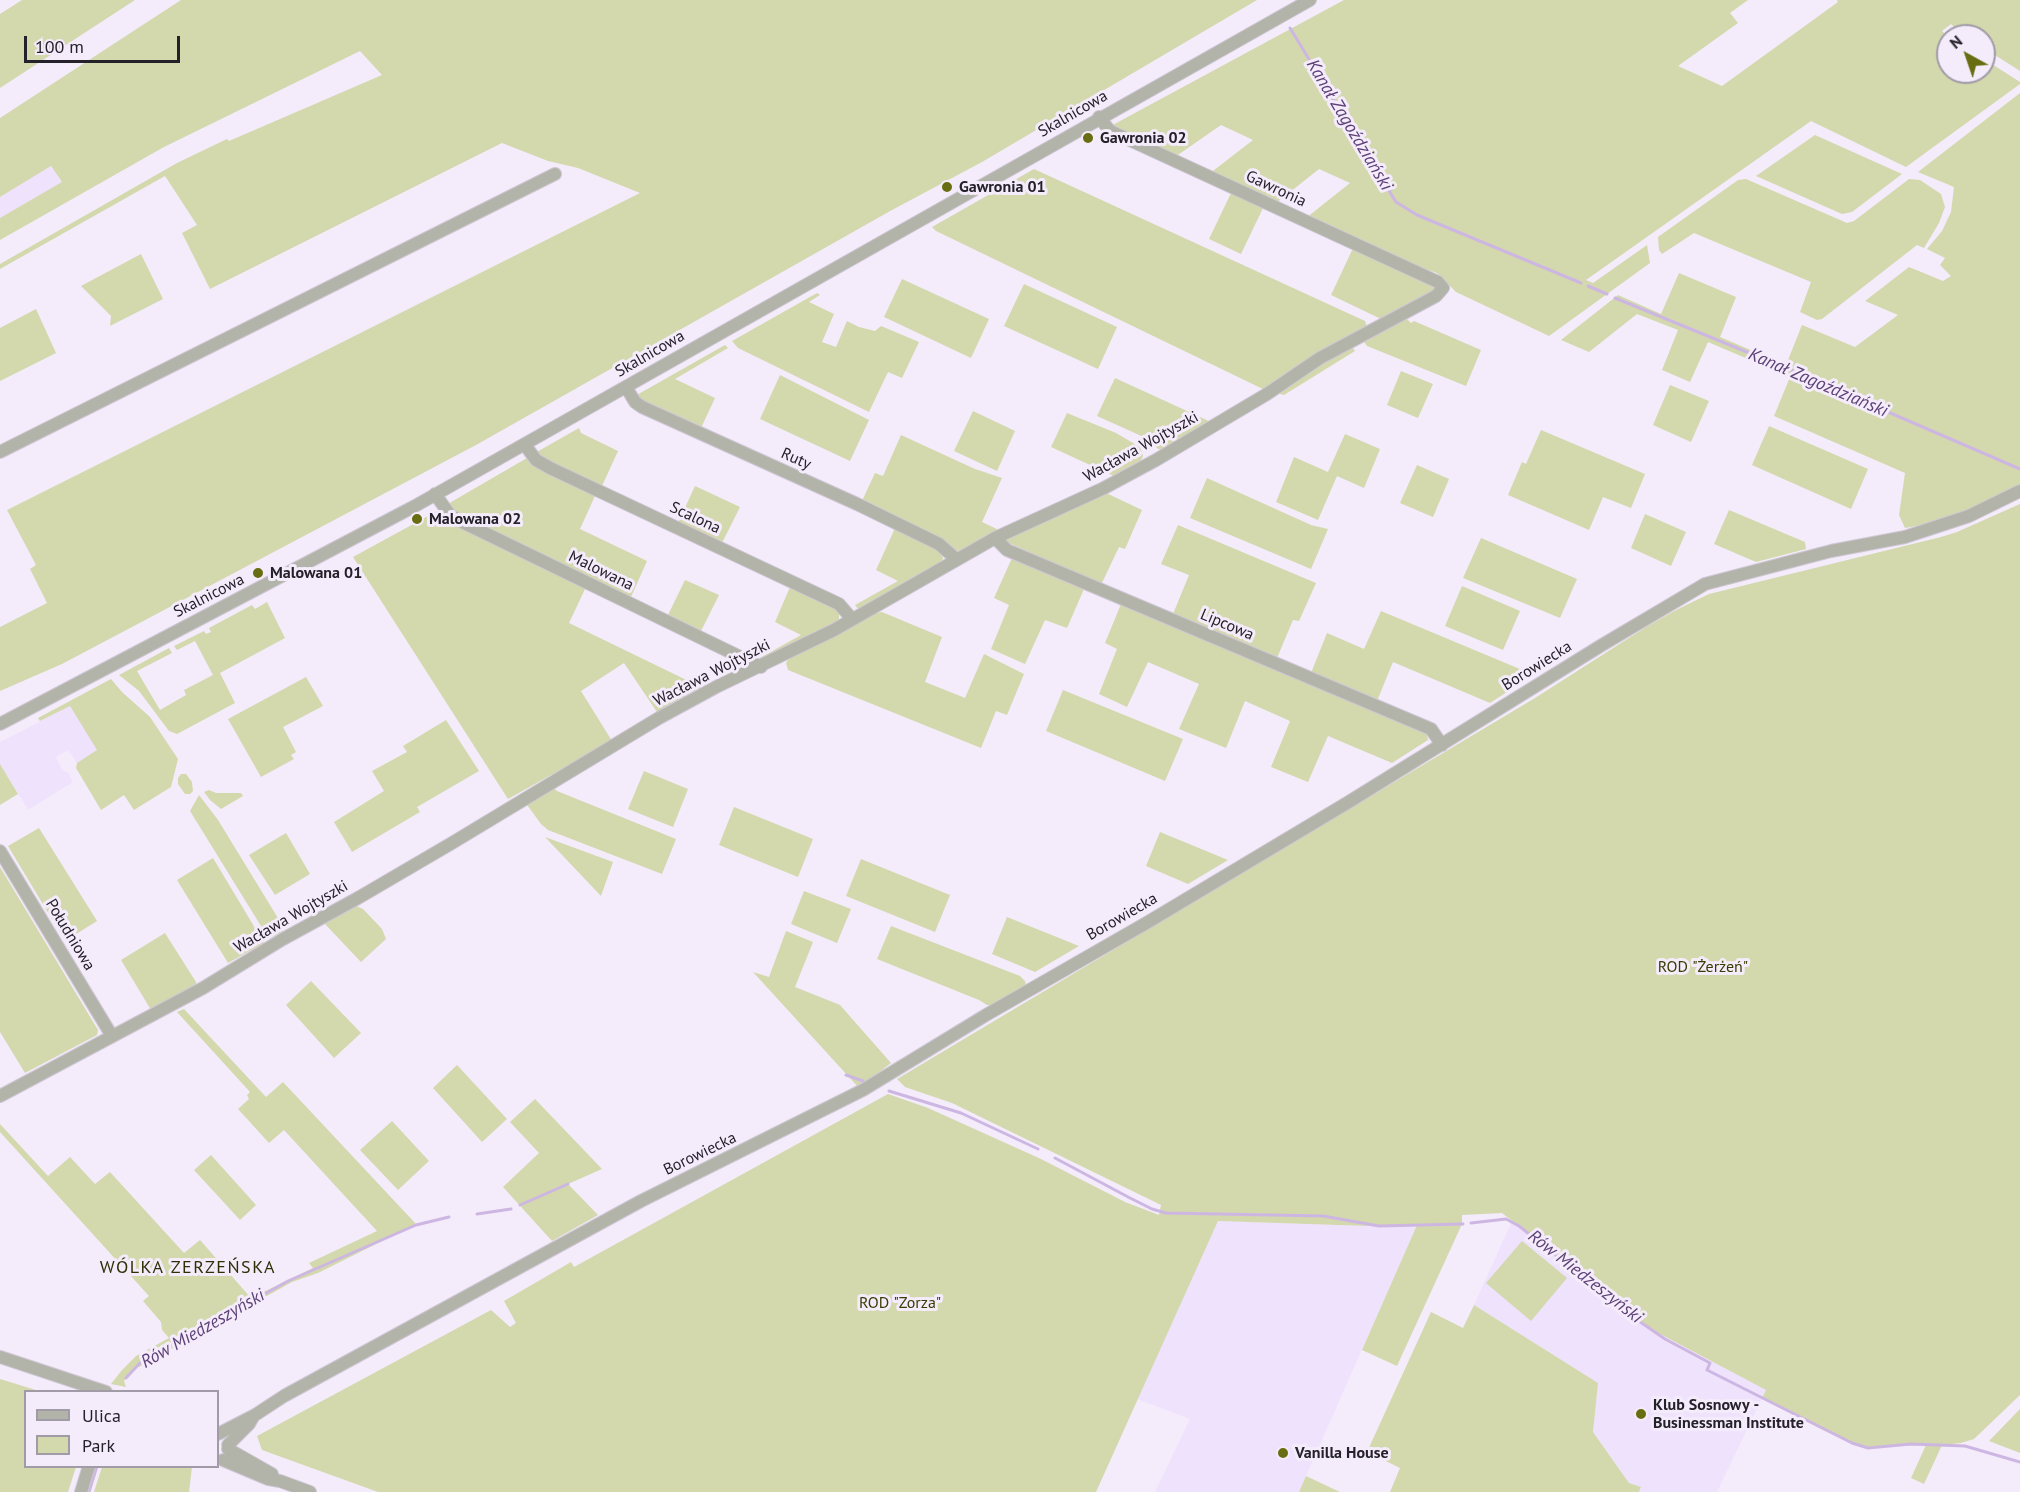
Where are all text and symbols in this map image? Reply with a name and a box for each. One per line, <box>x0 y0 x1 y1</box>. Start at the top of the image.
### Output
scale bar <box>27 24 183 62</box>
north arrow <box>1936 24 1996 84</box>
text: N <box>1945 31 1966 53</box>
text: 100 m <box>35 35 84 58</box>
water label: Kanał Zagoździański <box>1301 55 1397 195</box>
street label: Skalnicowa <box>1035 86 1111 142</box>
place label: Gawronia 02 <box>1100 128 1187 148</box>
marker: Gawronia 02 <box>1081 131 1095 145</box>
street label: Gawronia <box>1243 167 1309 211</box>
place label: Gawronia 01 <box>959 177 1046 197</box>
marker: Gawronia 01 <box>940 180 954 194</box>
street label: Skalnicowa <box>612 326 688 382</box>
water label: Kanał Zagoździański <box>1745 344 1891 422</box>
street label: Wacława Wojtyszki <box>1080 407 1202 487</box>
street label: Ruty <box>778 444 814 474</box>
street label: Scalona <box>667 498 723 538</box>
place label: Malowana 02 <box>429 509 521 529</box>
marker: Malowana 02 <box>410 512 424 526</box>
street label: Malowana <box>565 547 637 595</box>
place label: Malowana 01 <box>270 563 362 583</box>
marker: Malowana 01 <box>251 566 265 580</box>
street label: Skalnicowa <box>170 570 248 622</box>
street label: Lipcowa <box>1197 605 1257 645</box>
street label: Wacława Wojtyszki <box>650 635 774 711</box>
street label: Borowiecka <box>1499 637 1575 695</box>
street label: Wacława Wojtyszki <box>231 877 351 957</box>
street label: Borowiecka <box>1083 889 1161 945</box>
street label: Południowa <box>41 896 99 974</box>
park label: ROD "Żerżeń" <box>1658 957 1748 977</box>
street label: Borowiecka <box>660 1128 740 1180</box>
water label: Rów Miedzeszyński <box>1524 1226 1646 1328</box>
district label: WÓLKA ZERZEŃSKA <box>100 1257 276 1279</box>
water label: Rów Miedzeszyński <box>137 1285 269 1373</box>
park label: ROD "Zorza" <box>859 1293 941 1313</box>
legend <box>24 1390 219 1468</box>
place label: Klub Sosnowy - Businessman Institute <box>1653 1395 1804 1433</box>
text: Ulica <box>82 1404 121 1427</box>
marker: Klub Sosnowy - Businessman Institute <box>1634 1407 1648 1421</box>
text: Park <box>82 1434 115 1457</box>
place label: Vanilla House <box>1295 1443 1389 1463</box>
marker: Vanilla House <box>1276 1446 1290 1460</box>

